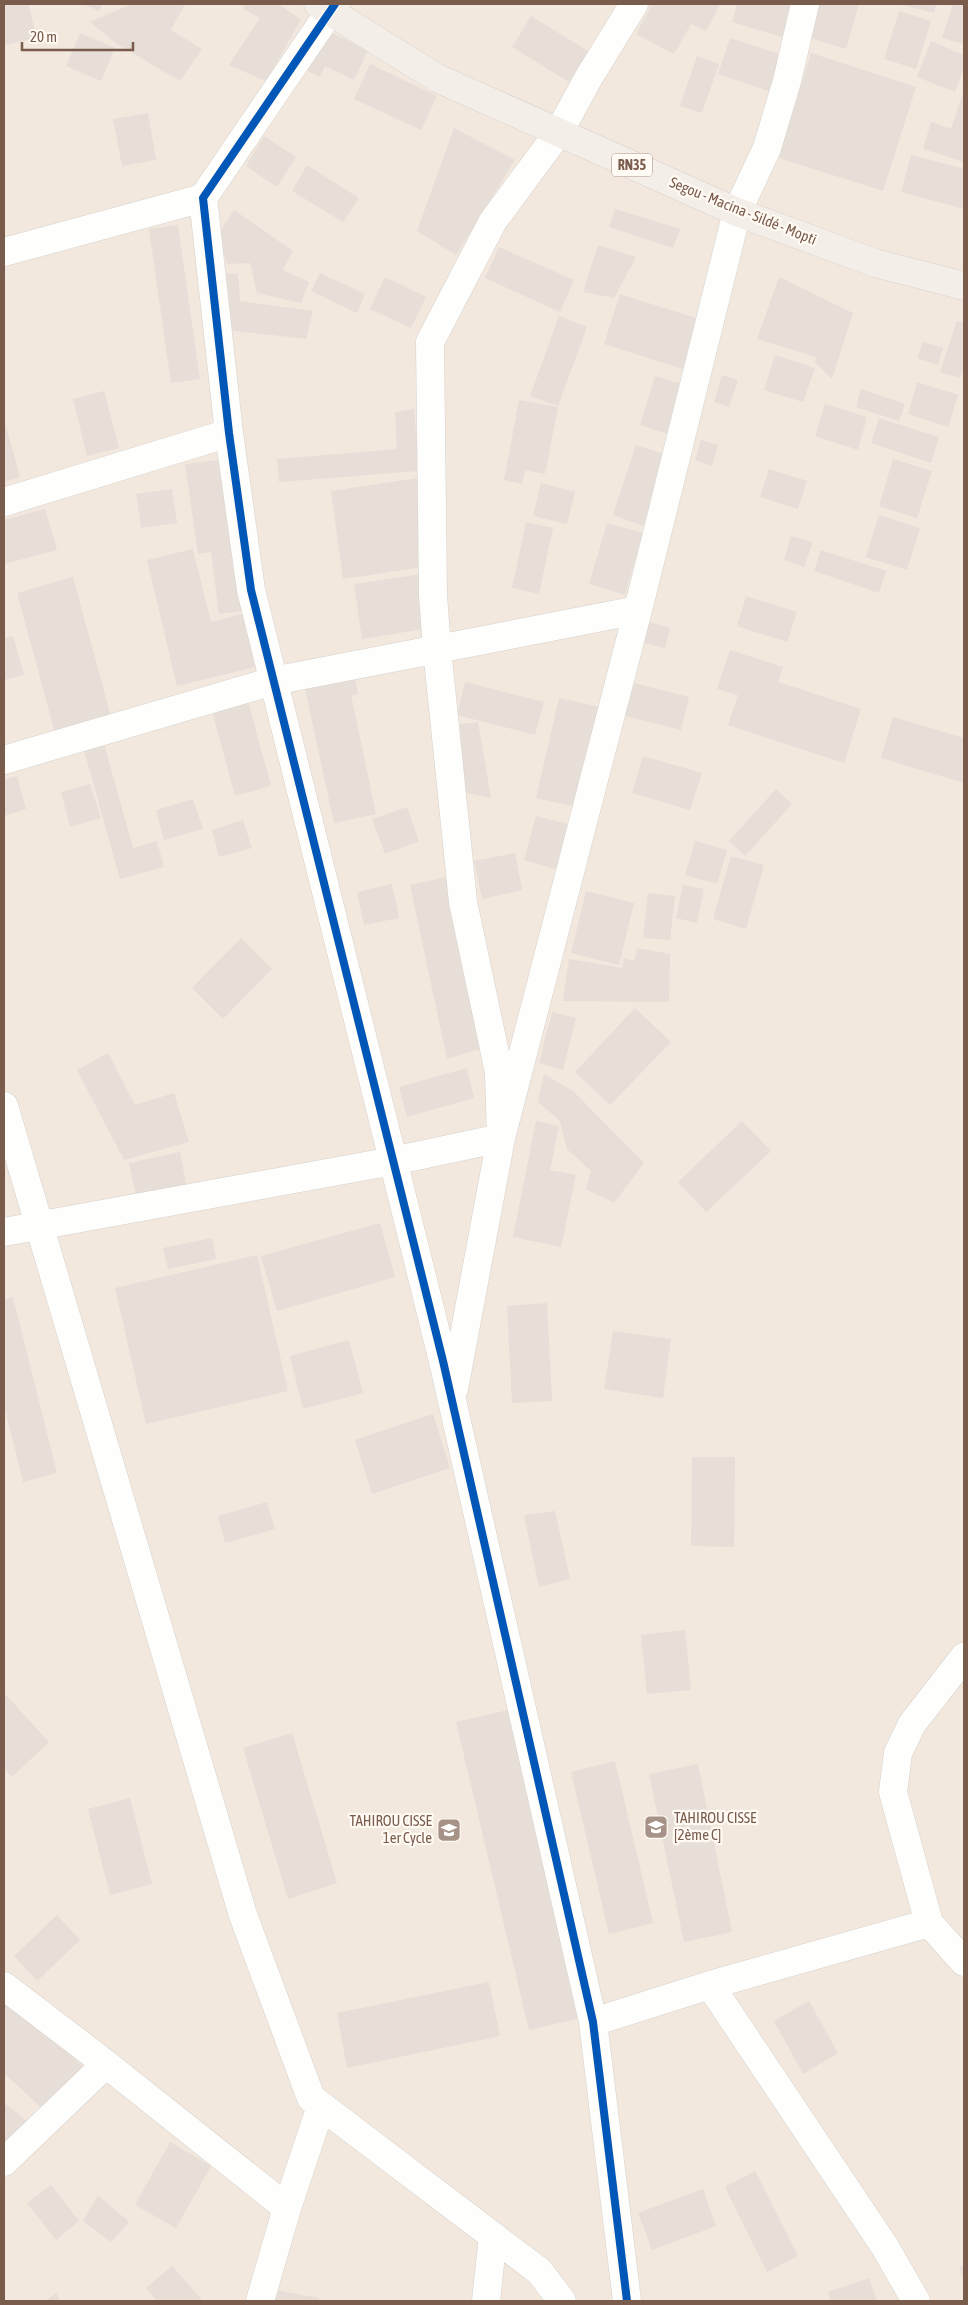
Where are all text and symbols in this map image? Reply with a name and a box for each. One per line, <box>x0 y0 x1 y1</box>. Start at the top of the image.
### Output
scale bar <box>22 20 134 52</box>
text: 20 m <box>30 28 57 45</box>
road number: RN35 <box>612 154 652 176</box>
street label: Segou - Macina - Sildé - Mopti <box>667 173 819 248</box>
place label: TAHIROU CISSE [2ème C] <box>674 1809 757 1843</box>
place label: TAHIROU CISSE 1er Cycle <box>350 1812 433 1846</box>
school or university icon: TAHIROU CISSE [2ème C] <box>643 1814 669 1840</box>
school or university icon: TAHIROU CISSE 1er Cycle <box>436 1817 462 1843</box>

